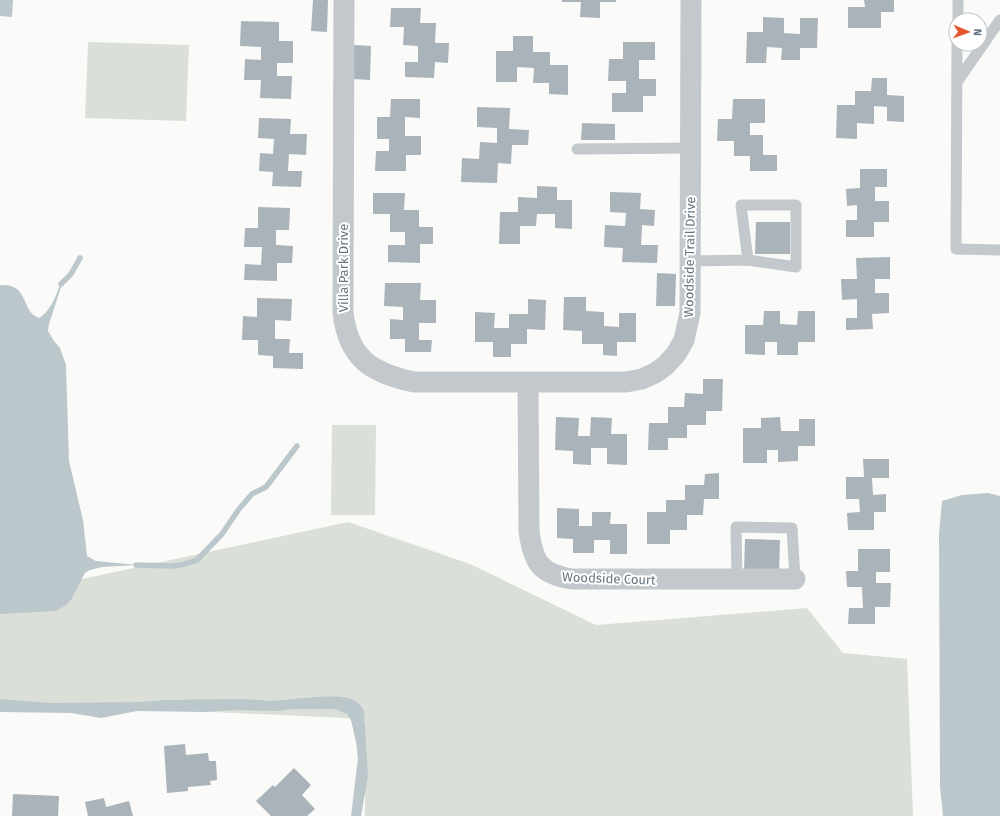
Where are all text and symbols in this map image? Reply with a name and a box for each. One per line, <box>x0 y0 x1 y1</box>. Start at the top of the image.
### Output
north arrow <box>948 12 988 52</box>
text: N <box>971 28 984 36</box>
street label: Woodside Trail Drive <box>681 196 698 318</box>
street label: Villa Park Drive <box>336 224 351 312</box>
street label: Woodside Court <box>562 569 656 588</box>

